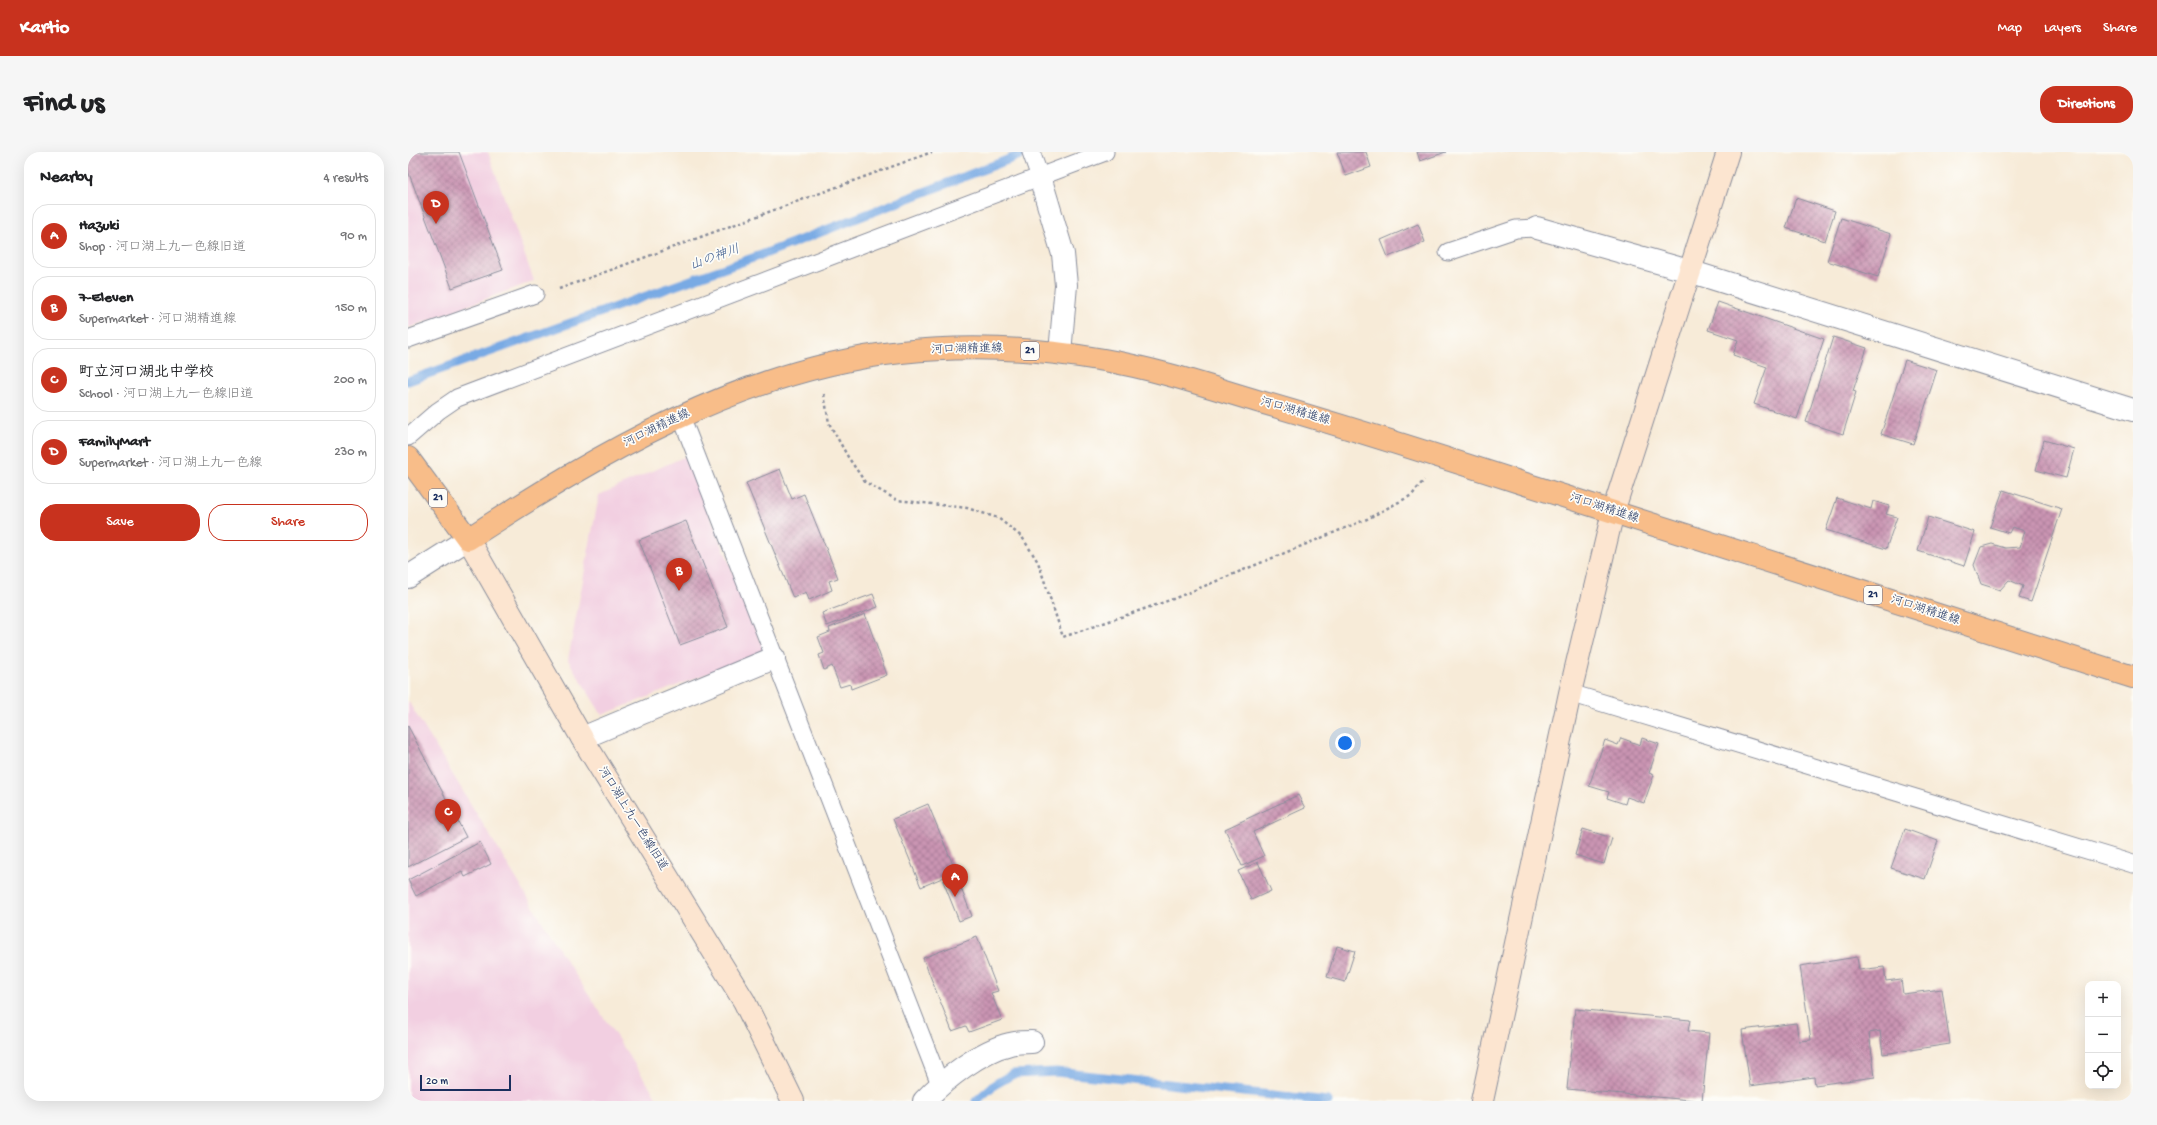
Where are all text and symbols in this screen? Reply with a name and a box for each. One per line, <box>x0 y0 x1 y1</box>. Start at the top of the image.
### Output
text: Kartio <box>20 17 69 40</box>
text: Map <box>1998 20 2022 37</box>
text: Layers <box>2044 20 2081 37</box>
text: Share <box>2103 20 2137 37</box>
button: Directions <box>2040 86 2133 123</box>
text: Find us <box>24 88 104 121</box>
text: Nearby <box>40 168 93 188</box>
text: 4 results <box>324 171 368 186</box>
pin: D <box>423 191 449 224</box>
text: Hazuki <box>79 217 119 235</box>
text: A <box>50 229 58 244</box>
text: 90 m <box>341 229 367 244</box>
text: Shop · 河口湖上九一色線旧道 <box>79 240 245 255</box>
water label: 山の神川 <box>688 241 742 274</box>
text: 7-Eleven <box>79 289 133 307</box>
text: B <box>51 301 57 316</box>
text: 150 m <box>335 301 367 316</box>
text: Supermarket · 河口湖精進線 <box>79 312 236 327</box>
street label: 河口湖精進線 <box>931 341 1003 358</box>
road number: 21 <box>1021 342 1039 360</box>
text: 町立河口湖北中学校 <box>79 364 214 382</box>
text: C <box>50 373 58 388</box>
text: 200 m <box>334 373 367 388</box>
text: School · 河口湖上九一色線旧道 <box>79 387 253 402</box>
street label: 河口湖精進線 <box>1258 394 1332 429</box>
street label: 河口湖精進線 <box>621 406 692 451</box>
text: FamilyMart <box>79 433 150 451</box>
text: D <box>50 445 58 460</box>
text: 230 m <box>334 445 367 460</box>
text: Supermarket · 河口湖上九一色線 <box>79 456 262 471</box>
road number: 21 <box>429 489 447 507</box>
street label: 河口湖精進線 <box>1568 490 1641 527</box>
button: Save <box>40 504 200 541</box>
button: Share <box>208 504 368 541</box>
pin: B <box>666 558 692 591</box>
road number: 21 <box>1864 586 1882 604</box>
street label: 河口湖精進線 <box>1889 592 1962 629</box>
your location <box>1335 733 1355 753</box>
street label: 河口湖上九一色線旧道 <box>594 764 671 874</box>
pin: C <box>435 799 461 832</box>
pin: A <box>942 864 968 897</box>
map controls <box>2085 981 2121 1089</box>
button: + <box>2085 981 2121 1017</box>
button: − <box>2085 1017 2121 1053</box>
button: locate <box>2085 1053 2121 1089</box>
scale bar <box>420 1073 511 1092</box>
text: 20 m <box>426 1076 448 1088</box>

